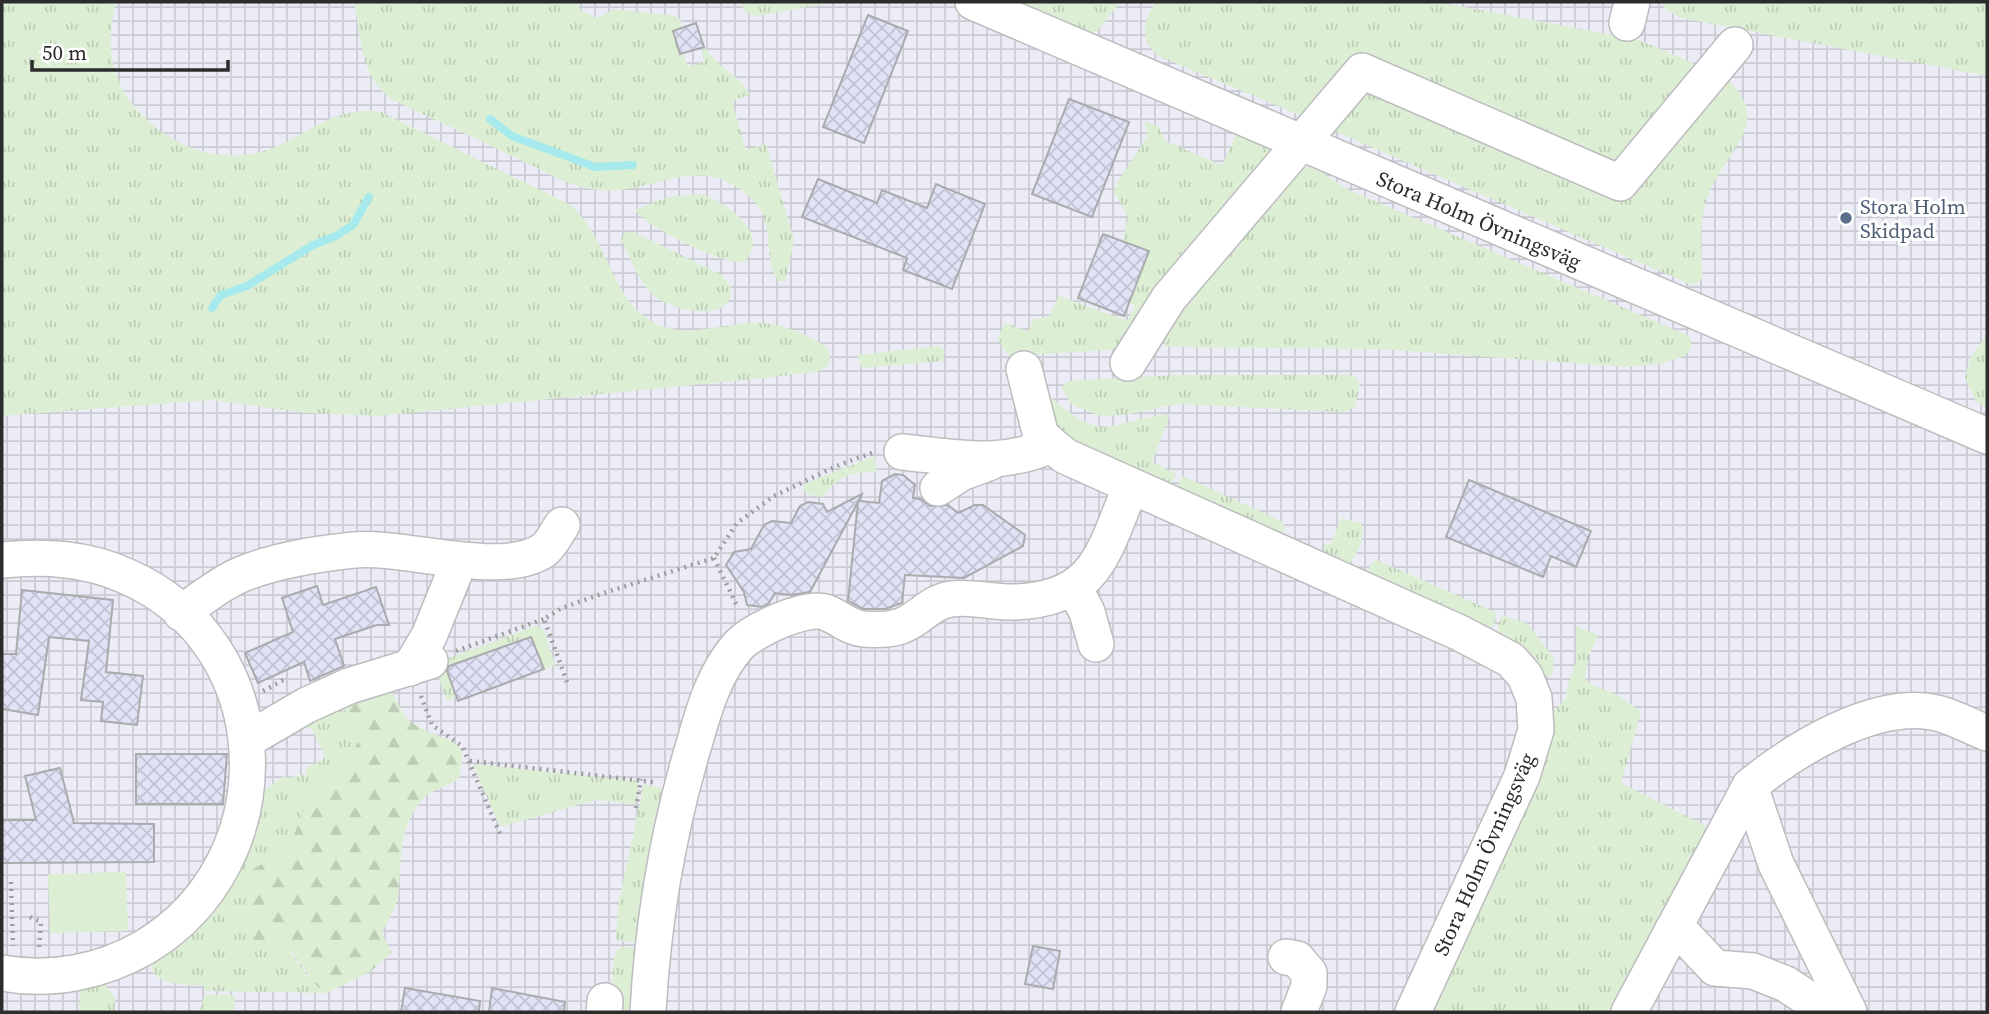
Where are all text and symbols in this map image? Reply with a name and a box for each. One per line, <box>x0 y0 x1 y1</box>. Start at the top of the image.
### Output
scale bar <box>32 28 228 72</box>
text: 50 m <box>42 38 87 67</box>
street label: Stora Holm Övningsväg <box>1372 164 1586 276</box>
place label: Stora Holm Skidpad <box>1860 192 1966 245</box>
marker: Stora Holm Skidpad <box>1838 210 1854 226</box>
street label: Stora Holm Övningsväg <box>1426 748 1542 960</box>

